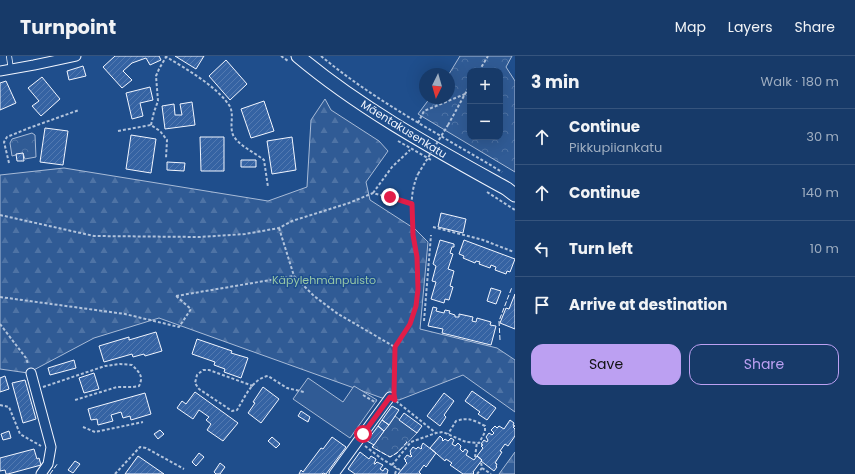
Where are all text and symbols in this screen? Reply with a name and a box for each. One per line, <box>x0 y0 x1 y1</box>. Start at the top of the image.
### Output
text: Turnpoint <box>20 14 116 41</box>
text: Map <box>675 17 706 37</box>
text: Layers <box>728 17 772 37</box>
text: Share <box>794 17 835 37</box>
north arrow <box>419 68 455 104</box>
map controls <box>467 68 503 140</box>
button: + <box>467 68 503 104</box>
text: 3 min <box>531 70 579 94</box>
text: Walk · 180 m <box>761 72 839 91</box>
street label: Mäentakusenkatu <box>358 96 450 162</box>
button: − <box>467 104 503 140</box>
text: Continue <box>569 116 640 137</box>
icon: ahead <box>531 126 553 148</box>
text: 30 m <box>806 127 839 146</box>
text: Pikkupiiankatu <box>569 138 662 157</box>
icon: ahead <box>531 182 553 204</box>
text: Continue <box>569 182 640 203</box>
text: 140 m <box>802 183 839 202</box>
route end <box>381 188 399 206</box>
icon: left <box>531 238 553 260</box>
text: Turn left <box>569 238 633 259</box>
text: 10 m <box>810 239 839 258</box>
park label: Käpylehmänpuisto <box>272 272 376 288</box>
icon: arrive <box>531 294 553 316</box>
text: Arrive at destination <box>569 294 727 315</box>
button: Save <box>531 344 681 385</box>
button: Share <box>689 344 839 385</box>
route start <box>354 425 372 443</box>

